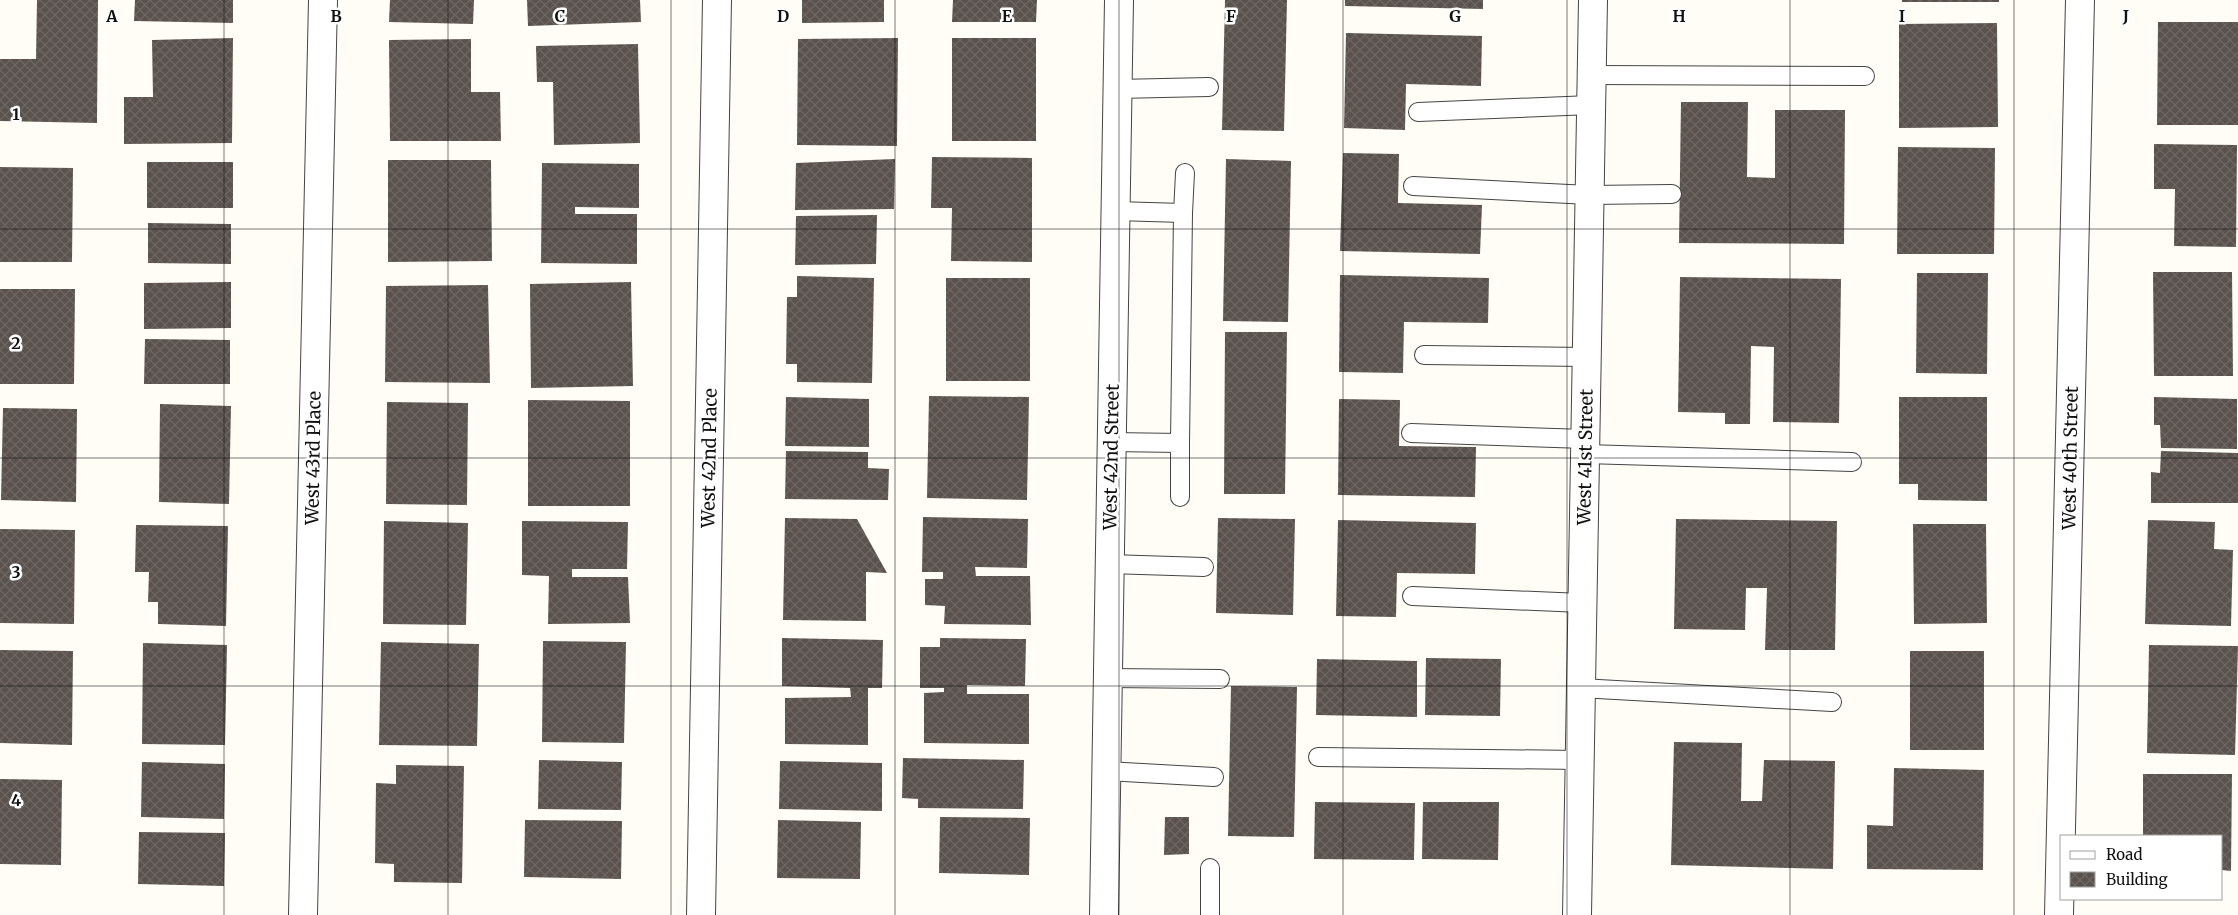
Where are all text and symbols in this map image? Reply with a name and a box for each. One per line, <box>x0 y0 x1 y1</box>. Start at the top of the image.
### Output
text: A <box>105 6 118 26</box>
text: B <box>330 6 342 26</box>
text: C <box>555 6 565 26</box>
text: D <box>777 6 789 26</box>
text: E <box>1002 6 1013 26</box>
text: F <box>1226 6 1236 26</box>
text: G <box>1449 6 1461 26</box>
text: H <box>1672 6 1686 26</box>
text: I <box>1899 6 1905 26</box>
text: J <box>2122 6 2129 26</box>
text: 1 <box>12 104 20 124</box>
text: 2 <box>11 333 21 353</box>
street label: West 42nd Street <box>1098 384 1124 531</box>
street label: West 40th Street <box>2057 386 2083 531</box>
street label: West 42nd Place <box>696 388 722 529</box>
street label: West 41st Street <box>1572 389 1598 526</box>
street label: West 43rd Place <box>300 391 326 526</box>
text: 3 <box>11 562 21 582</box>
text: 4 <box>11 790 21 810</box>
legend <box>2060 835 2223 900</box>
text: Road <box>2106 845 2142 864</box>
text: Building <box>2106 870 2168 889</box>

